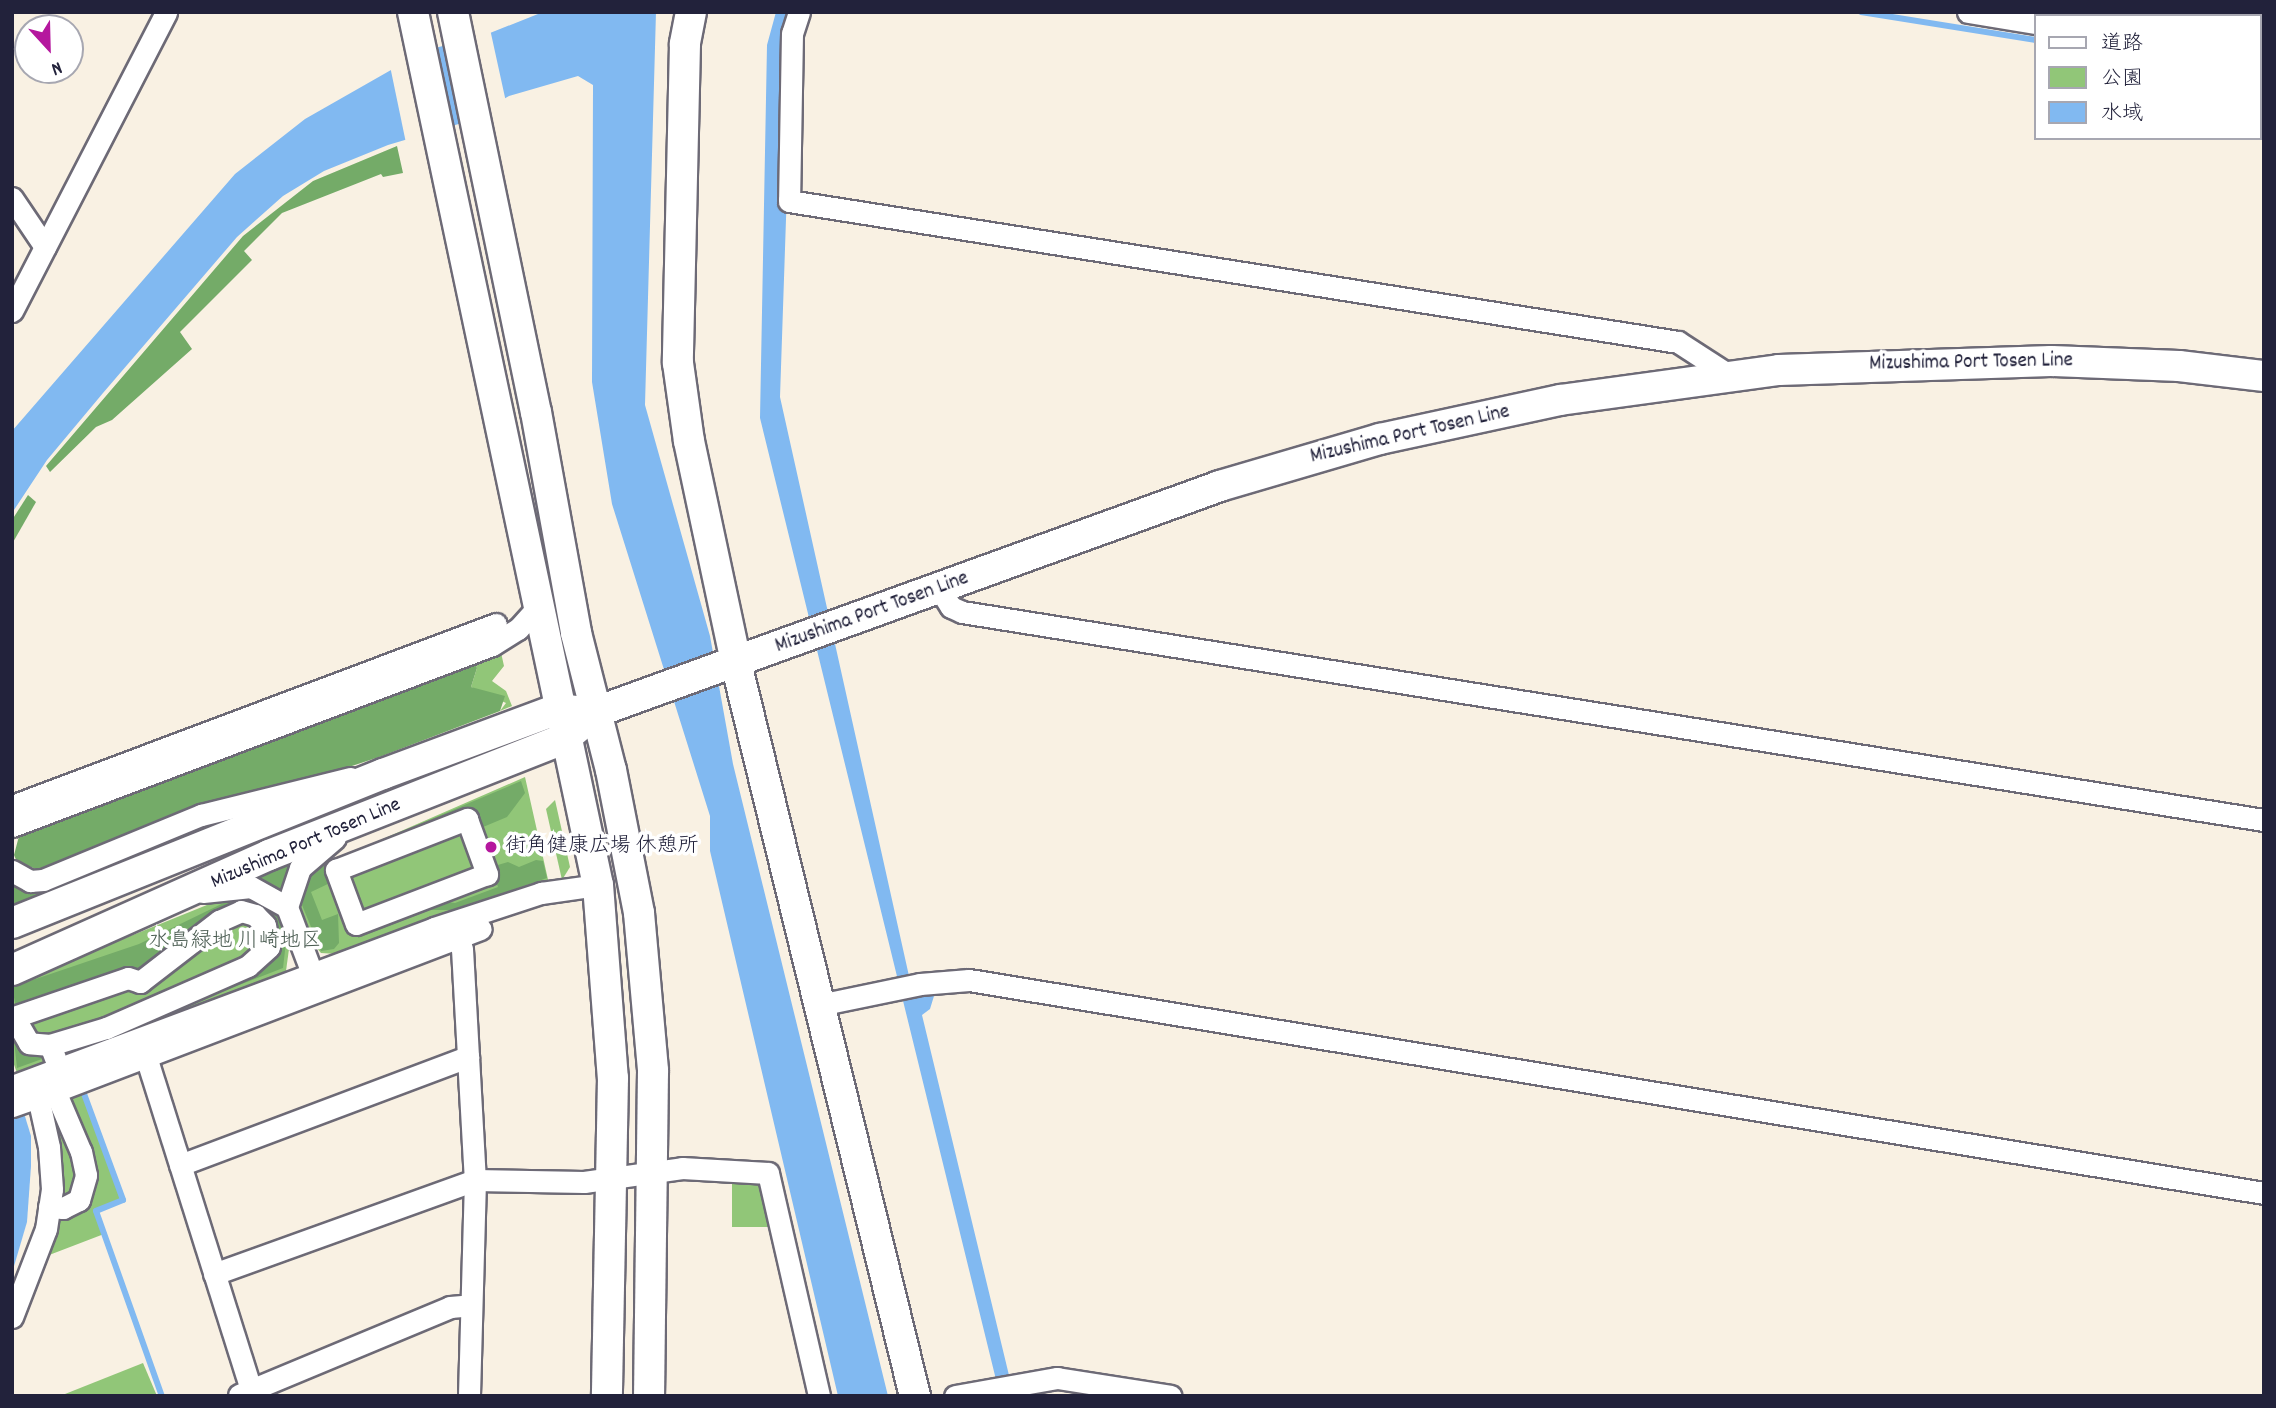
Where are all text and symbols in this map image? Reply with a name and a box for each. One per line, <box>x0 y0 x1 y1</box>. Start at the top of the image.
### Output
north arrow <box>14 14 84 84</box>
legend <box>2035 14 2262 140</box>
text: 道路 <box>2101 30 2143 60</box>
text: N <box>47 53 66 81</box>
text: 公園 <box>2101 65 2143 95</box>
text: 水域 <box>2101 100 2143 130</box>
street label: Mizushima Port Tosen Line <box>1869 349 2073 377</box>
street label: Mizushima Port Tosen Line <box>1308 400 1512 470</box>
street label: Mizushima Port Tosen Line <box>772 566 972 660</box>
street label: Mizushima Port Tosen Line <box>207 793 405 895</box>
place label: 街角健康広場 休憩所 <box>505 834 699 860</box>
marker: 街角健康広場 休憩所 <box>483 839 499 855</box>
park label: 水島緑地 川崎地区 <box>149 929 321 955</box>

